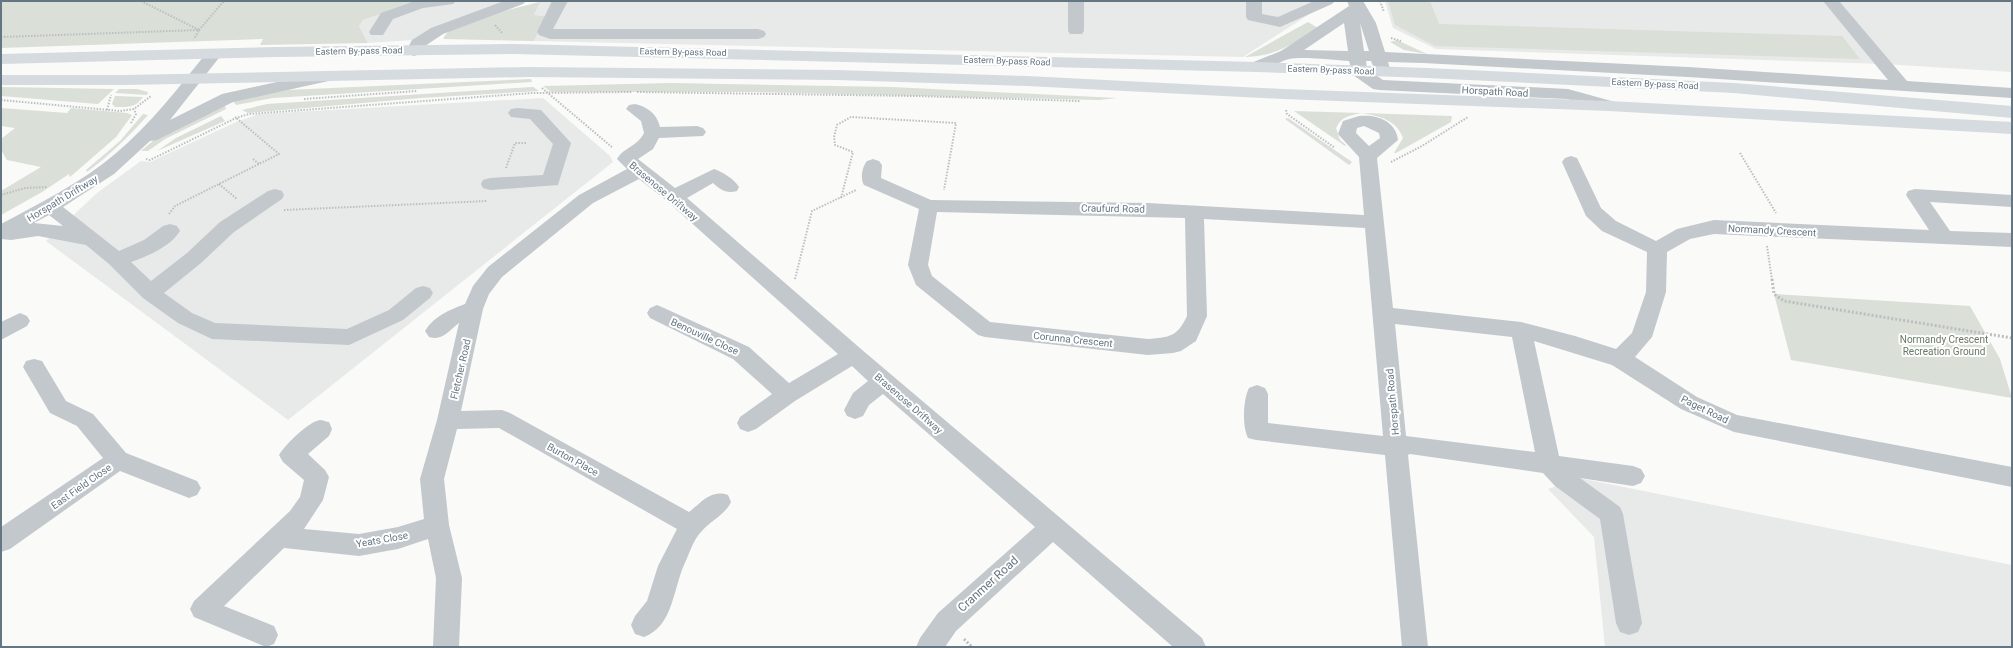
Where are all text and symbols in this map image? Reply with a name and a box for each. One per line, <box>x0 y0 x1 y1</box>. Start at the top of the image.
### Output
street label: Eastern By-pass Road <box>315 45 403 57</box>
street label: Eastern By-pass Road <box>639 46 727 58</box>
street label: Eastern By-pass Road <box>963 54 1051 68</box>
street label: Eastern By-pass Road <box>1287 63 1375 77</box>
street label: Eastern By-pass Road <box>1611 77 1699 91</box>
street label: Horspath Road <box>1461 84 1529 99</box>
street label: Brasenose Driftway <box>627 159 700 223</box>
street label: Horspath Driftway <box>25 173 100 224</box>
street label: Craufurd Road <box>1081 202 1145 215</box>
street label: Normandy Crescent <box>1728 223 1816 238</box>
street label: Benouville Close <box>669 316 740 357</box>
street label: Corunna Crescent <box>1033 330 1113 349</box>
park label: Normandy Crescent Recreation Ground <box>1900 334 1988 357</box>
street label: Fletcher Road <box>448 338 473 400</box>
street label: Horspath Road <box>1384 368 1401 436</box>
street label: Brasenose Driftway <box>873 371 945 436</box>
street label: Paget Road <box>1679 393 1730 426</box>
street label: Burton Place <box>545 441 600 478</box>
street label: East Field Close <box>49 462 114 511</box>
street label: Yeats Close <box>355 530 409 549</box>
street label: Cranmer Road <box>955 553 1021 615</box>

